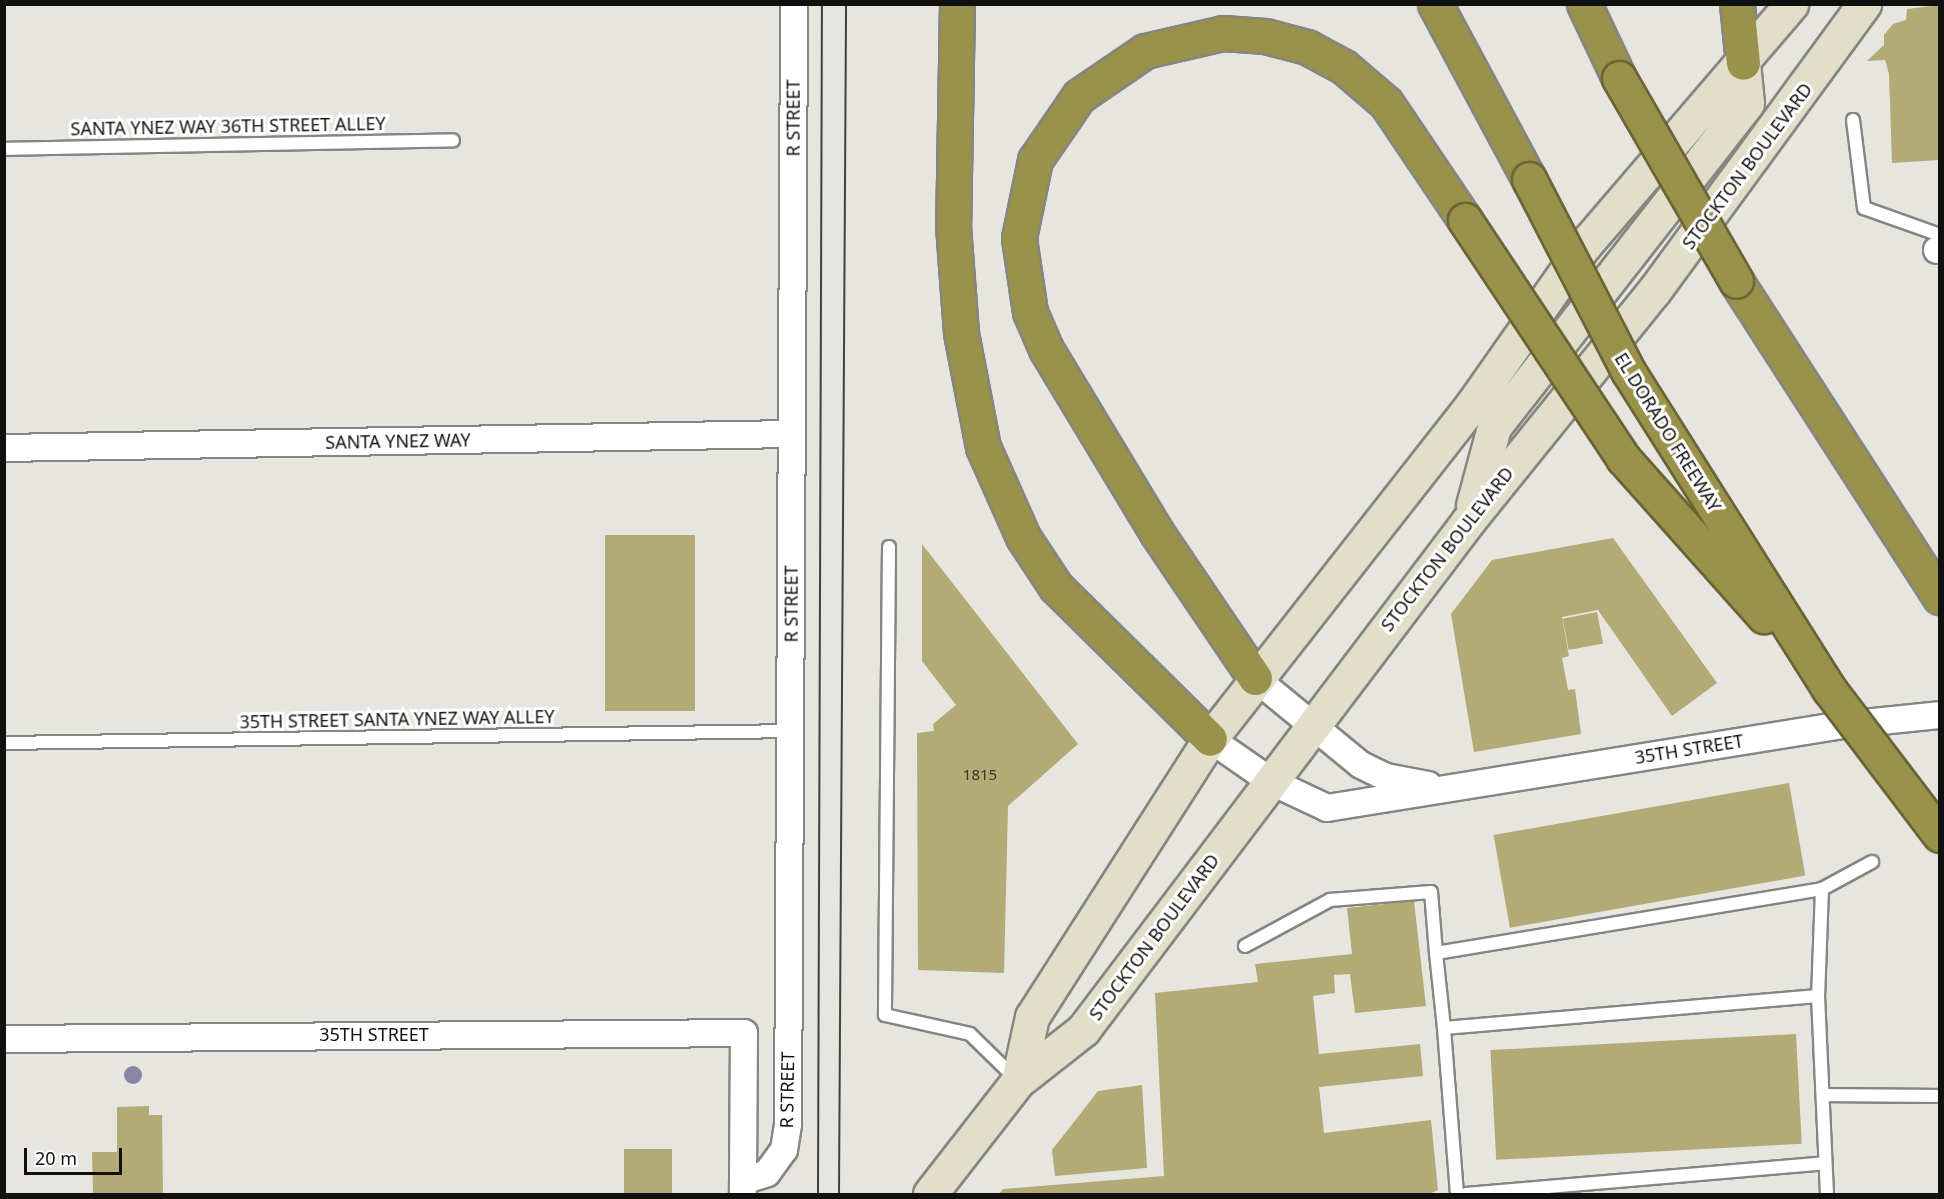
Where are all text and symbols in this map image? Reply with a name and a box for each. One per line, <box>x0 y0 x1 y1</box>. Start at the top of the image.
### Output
street label: STOCKTON BOULEVARD <box>1677 79 1817 253</box>
street label: R STREET <box>782 80 804 156</box>
street label: SANTA YNEZ WAY 36TH STREET ALLEY <box>70 112 386 140</box>
street label: EL DORADO FREEWAY <box>1610 349 1726 515</box>
street label: SANTA YNEZ WAY <box>325 429 471 453</box>
street label: STOCKTON BOULEVARD <box>1376 463 1518 635</box>
street label: R STREET <box>780 566 802 642</box>
street label: 35TH STREET SANTA YNEZ WAY ALLEY <box>239 705 555 733</box>
street label: 35TH STREET <box>1633 730 1745 768</box>
house number: 1815 <box>963 766 997 784</box>
street label: STOCKTON BOULEVARD <box>1084 850 1224 1024</box>
street label: 35TH STREET <box>319 1023 429 1045</box>
street label: R STREET <box>776 1051 798 1129</box>
scale bar <box>27 1136 124 1174</box>
text: 20 m <box>35 1146 77 1170</box>

